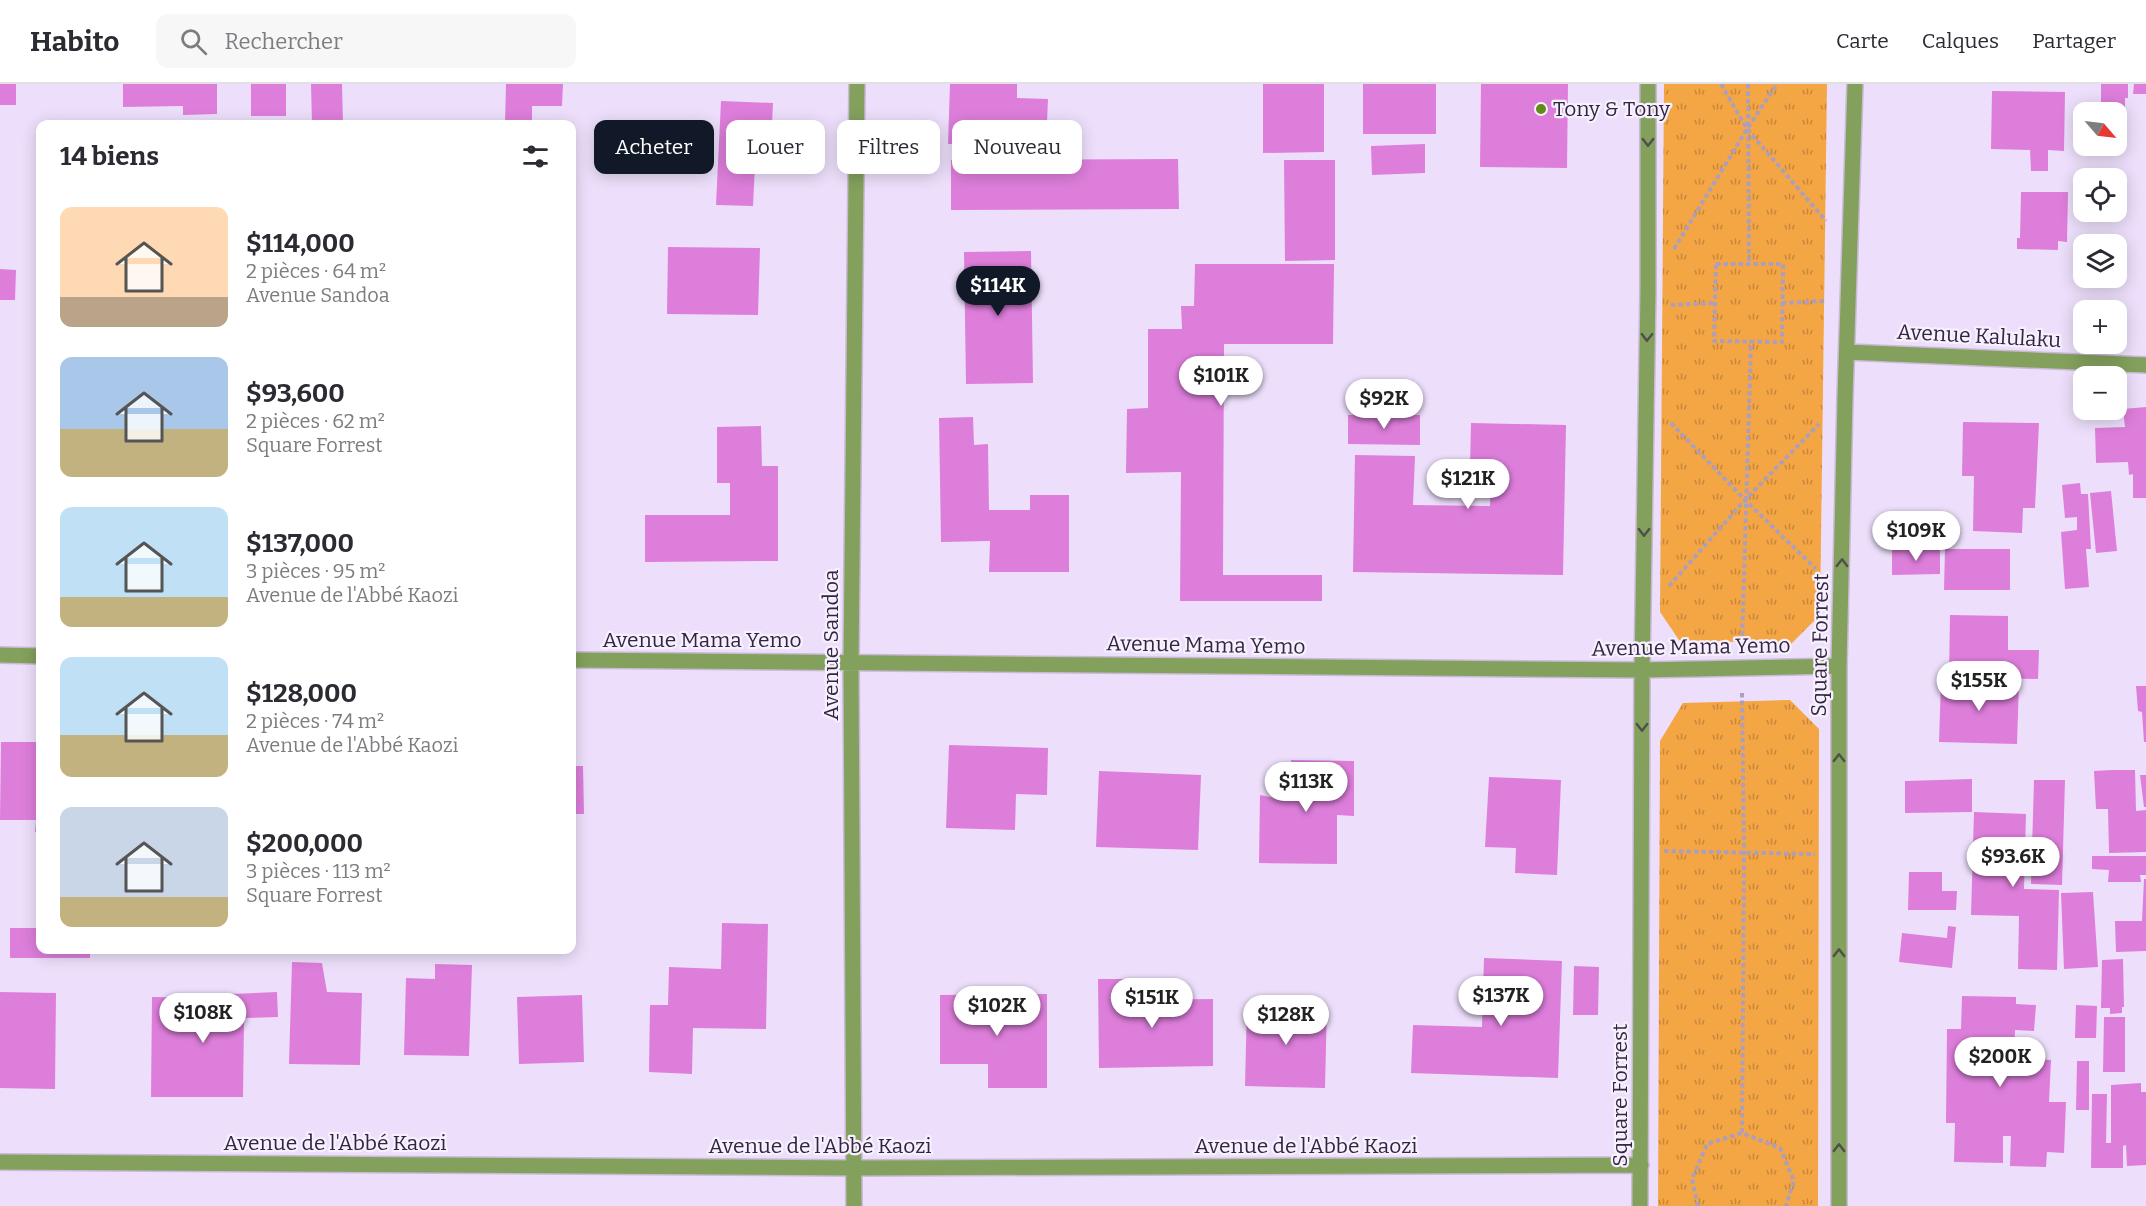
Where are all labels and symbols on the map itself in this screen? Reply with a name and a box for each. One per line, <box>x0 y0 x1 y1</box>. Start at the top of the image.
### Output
place label: Tony & Tony <box>1553 96 1671 122</box>
marker: Tony & Tony <box>1534 102 1548 116</box>
north arrow <box>2073 102 2127 156</box>
one-way arrow <box>1642 138 1654 147</box>
pin: $114K <box>956 266 1040 317</box>
street label: Avenue Kalulaku <box>1896 319 2062 353</box>
one-way arrow <box>1641 333 1653 342</box>
pin: $101K <box>1179 356 1263 407</box>
pin: $92K <box>1348 379 1420 430</box>
pin: $121K <box>1426 459 1510 510</box>
pin: $109K <box>1874 511 1958 562</box>
one-way arrow <box>1638 528 1651 537</box>
one-way arrow <box>1836 558 1848 567</box>
street label: Avenue Sandoa <box>818 569 844 720</box>
street label: Square Forrest <box>1806 573 1834 717</box>
street label: Avenue Mama Yemo <box>602 627 802 653</box>
street label: Avenue Mama Yemo <box>1106 630 1306 660</box>
street label: Avenue Mama Yemo <box>1591 632 1791 662</box>
pin: $155K <box>1937 661 2021 712</box>
one-way arrow <box>1635 723 1648 732</box>
one-way arrow <box>1833 753 1845 762</box>
pin: $113K <box>1264 762 1348 813</box>
pin: $93.6K <box>1964 837 2062 888</box>
one-way arrow <box>1833 948 1845 957</box>
pin: $137K <box>1459 976 1543 1027</box>
pin: $151K <box>1110 978 1194 1029</box>
pin: $102K <box>955 986 1039 1037</box>
pin: $108K <box>161 993 245 1044</box>
pin: $128K <box>1244 995 1328 1046</box>
street label: Square Forrest <box>1607 1023 1633 1167</box>
pin: $200K <box>1958 1037 2042 1088</box>
street label: Avenue de l'Abbé Kaozi <box>223 1130 447 1156</box>
street label: Avenue de l'Abbé Kaozi <box>708 1133 932 1159</box>
street label: Avenue de l'Abbé Kaozi <box>1194 1133 1418 1159</box>
one-way arrow <box>1833 1143 1845 1152</box>

